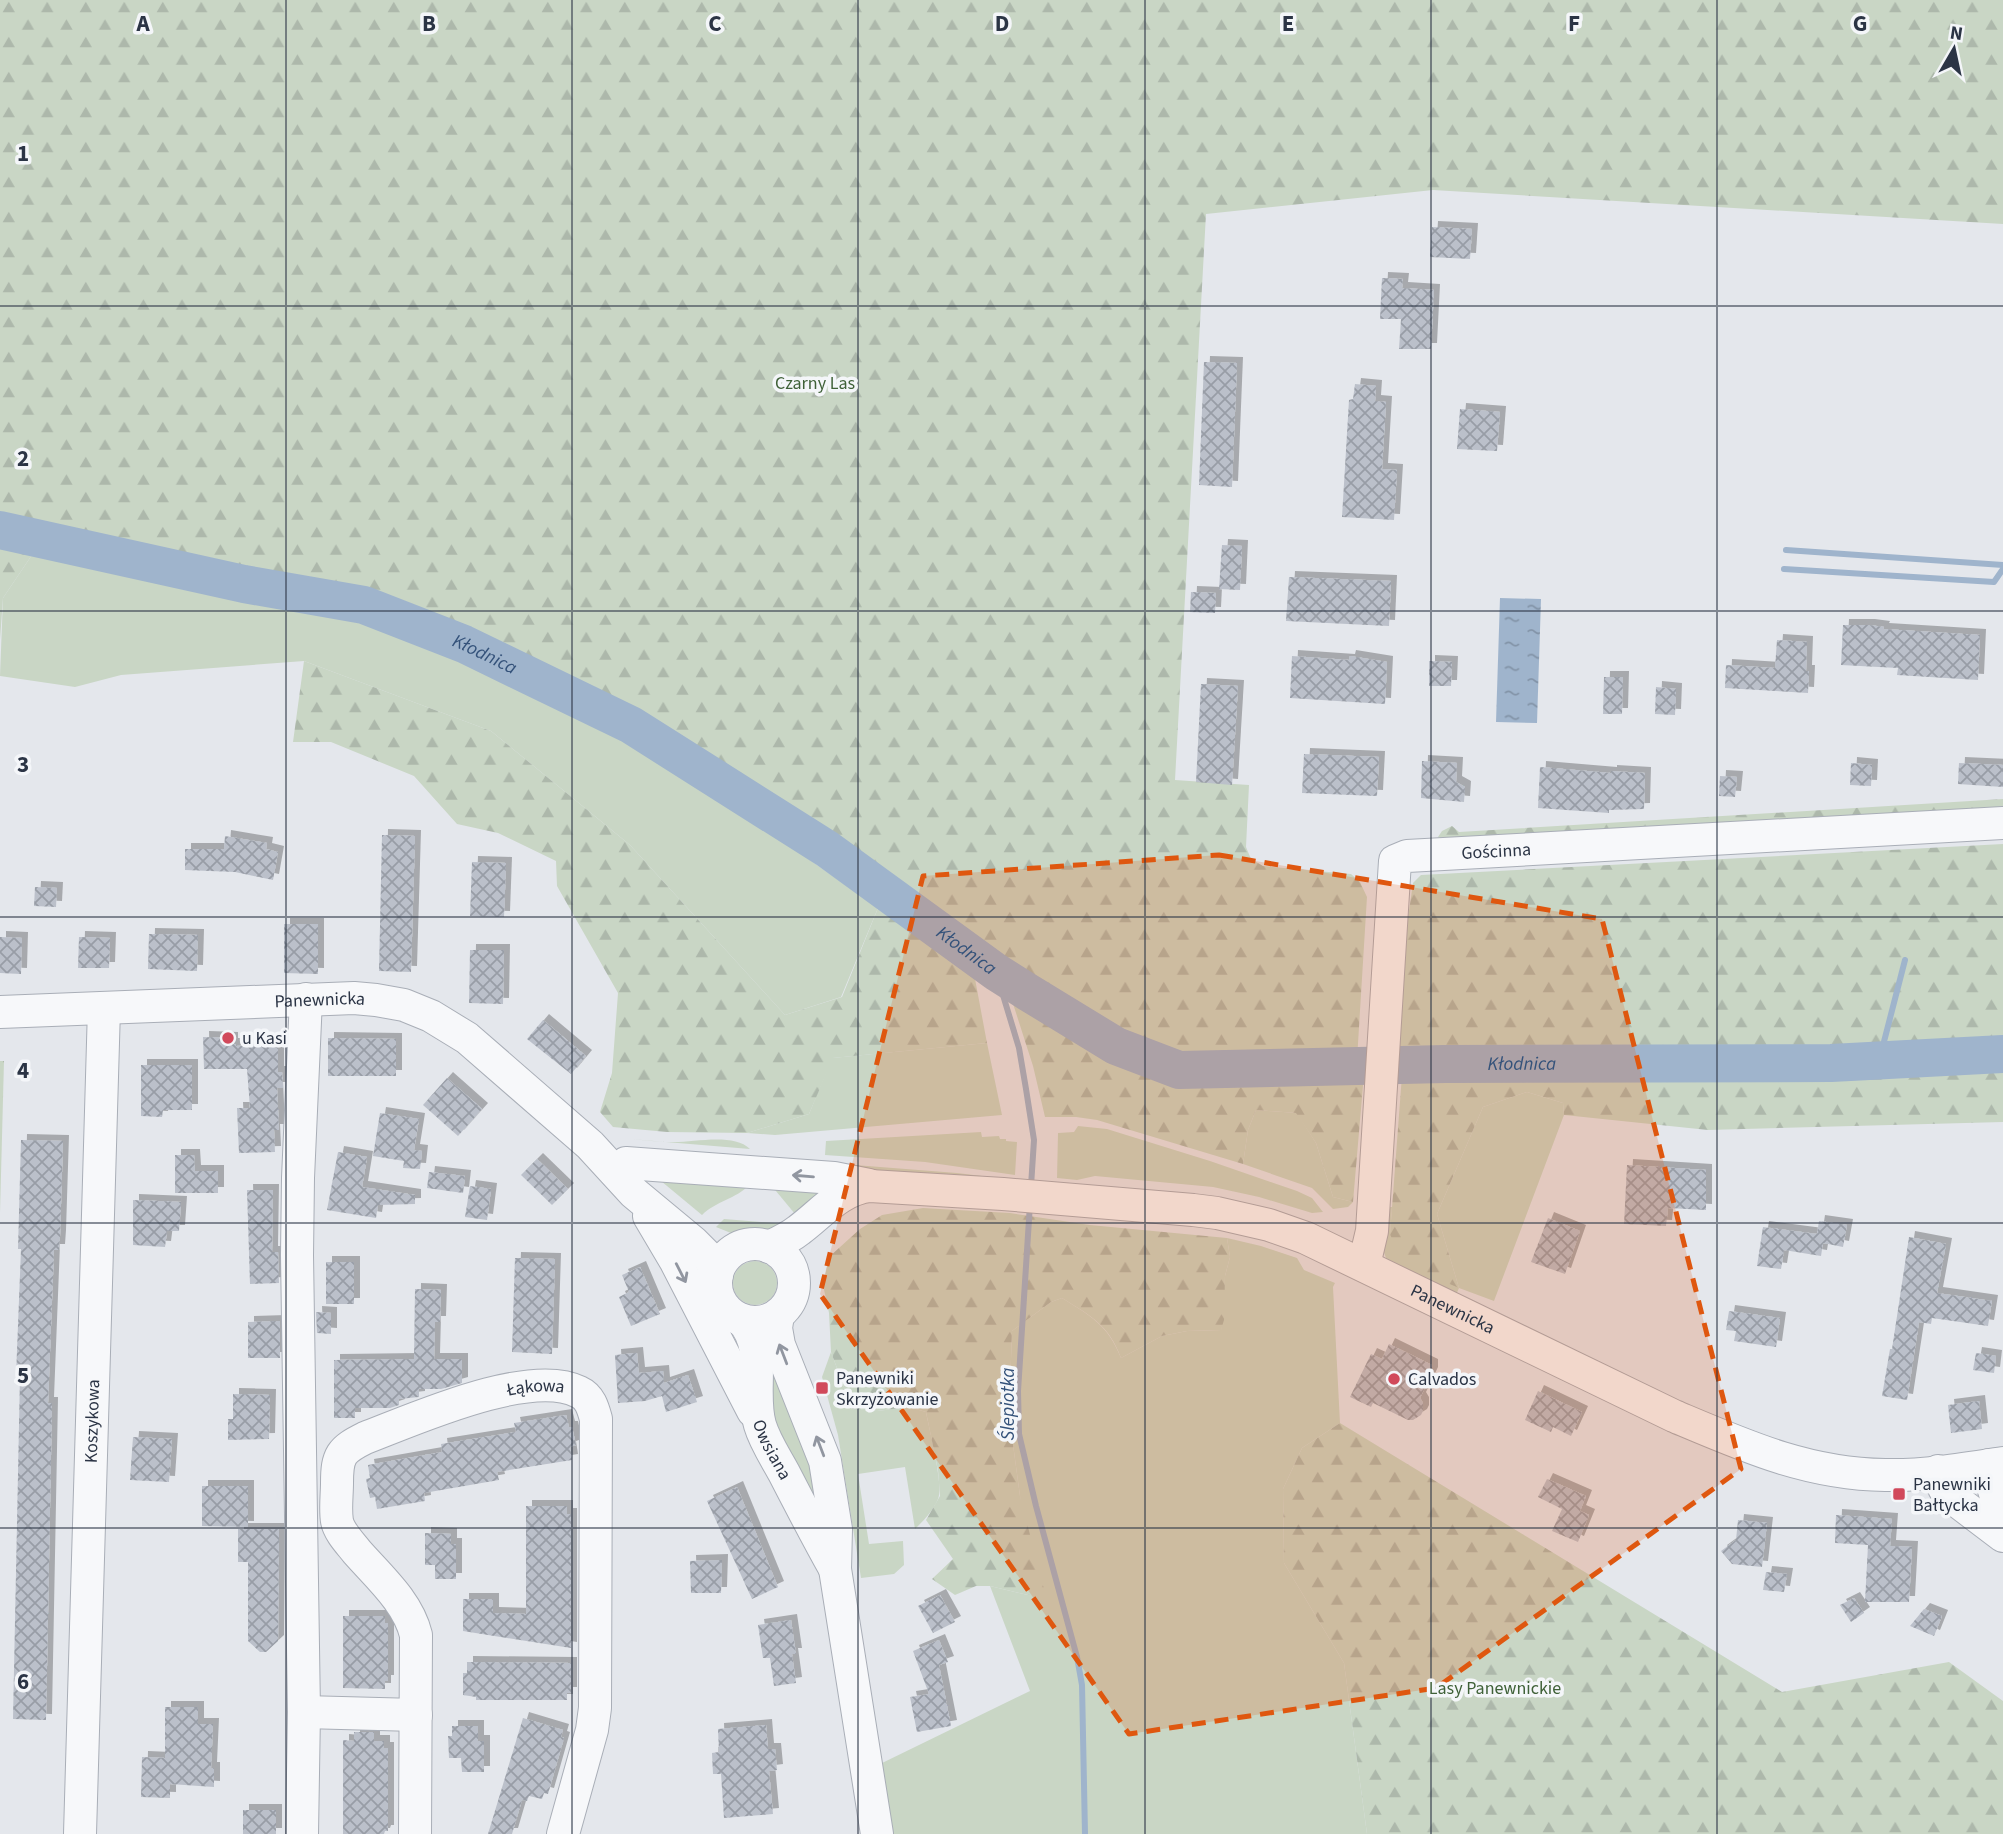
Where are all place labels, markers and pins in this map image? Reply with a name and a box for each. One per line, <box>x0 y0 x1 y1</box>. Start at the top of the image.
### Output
place label: u Kasi <box>242 1026 287 1051</box>
marker: u Kasi <box>220 1030 236 1046</box>
place label: Panewniki Skrzyżowanie <box>836 1366 939 1412</box>
place label: Calvados <box>1408 1367 1476 1392</box>
marker: Calvados <box>1386 1371 1402 1387</box>
marker: Panewniki Skrzyżowanie <box>814 1380 830 1396</box>
place label: Panewniki Bałtycka <box>1913 1472 1991 1518</box>
marker: Panewniki Bałtycka <box>1891 1486 1907 1502</box>

